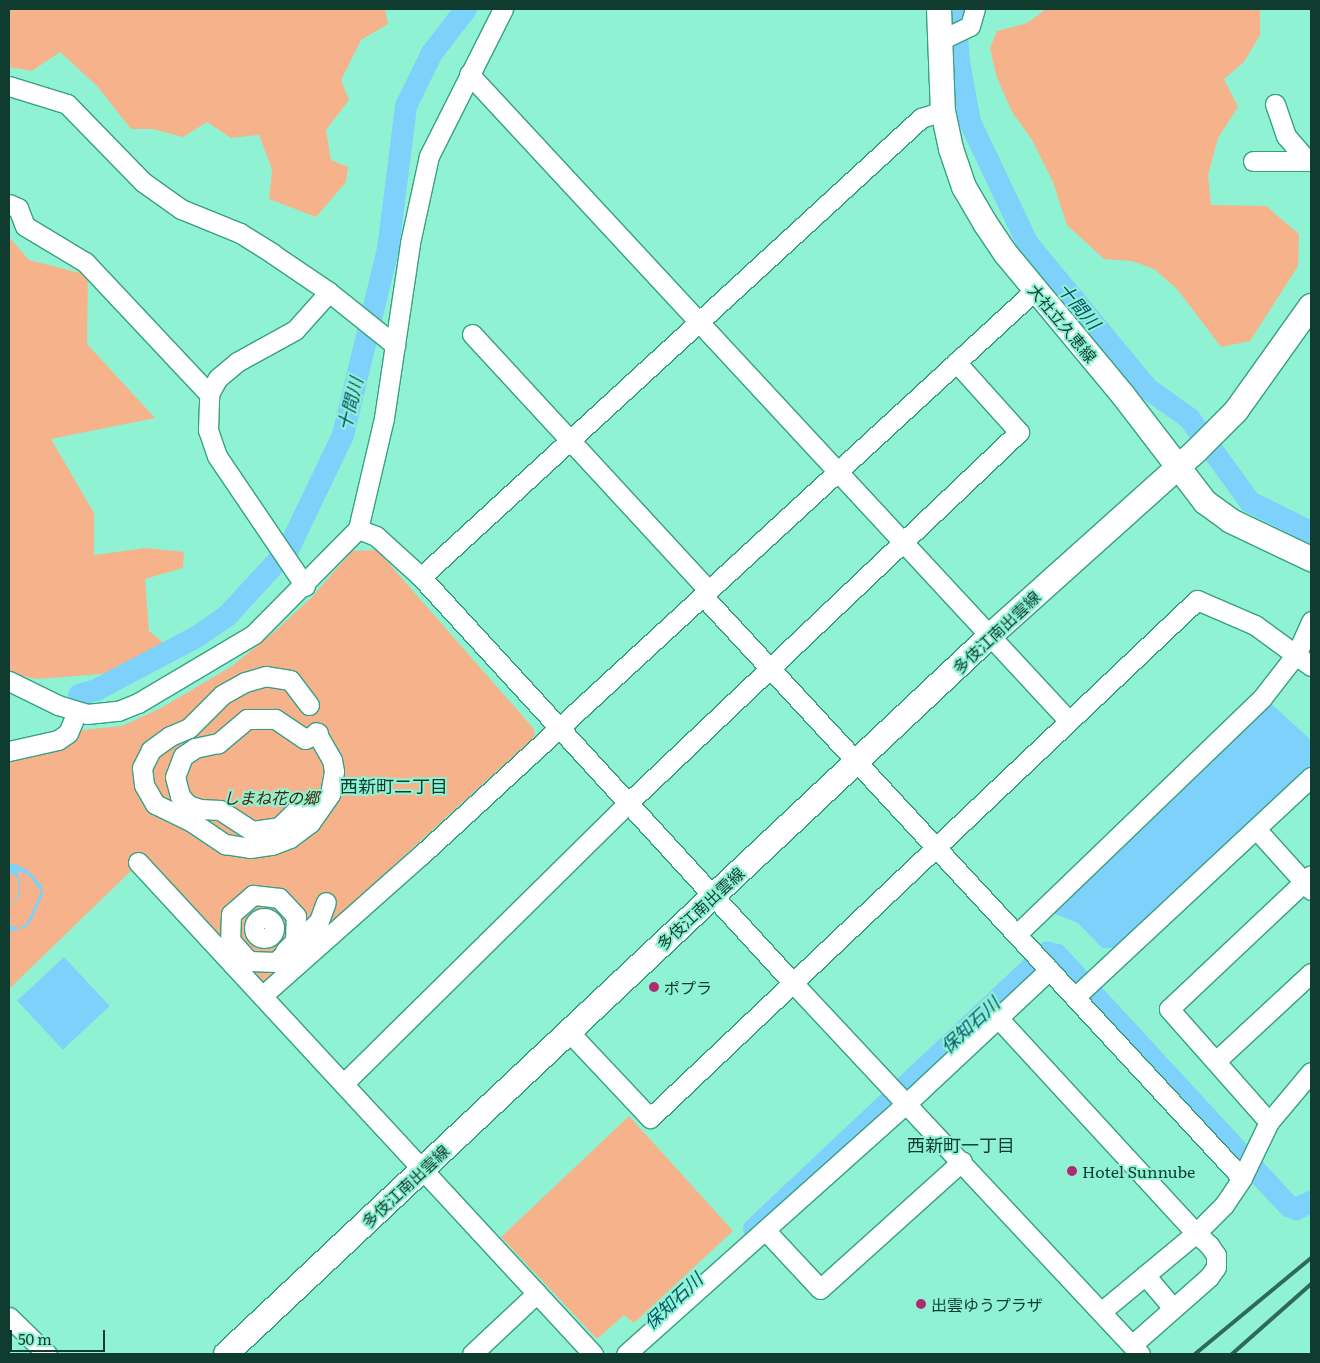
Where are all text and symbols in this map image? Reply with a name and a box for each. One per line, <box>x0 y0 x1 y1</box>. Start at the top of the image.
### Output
water label: 十間川 <box>1053 278 1105 334</box>
street label: 大社立久恵線 <box>1025 280 1101 366</box>
water label: 十間川 <box>333 375 367 433</box>
street label: 多伎江南出雲線 <box>948 587 1044 677</box>
district label: 西新町二丁目 <box>340 775 448 797</box>
park label: しまね花の郷 <box>223 787 319 807</box>
street label: 多伎江南出雲線 <box>652 863 748 953</box>
place label: ポプラ <box>664 977 712 997</box>
marker: ポプラ <box>648 981 660 993</box>
water label: 保知石川 <box>936 993 1004 1057</box>
district label: 西新町一丁目 <box>907 1134 1015 1156</box>
street label: 多伎江南出雲線 <box>357 1141 453 1231</box>
place label: Hotel Sunnube <box>1082 1161 1195 1181</box>
marker: Hotel Sunnube <box>1066 1165 1078 1177</box>
water label: 保知石川 <box>639 1269 707 1333</box>
place label: 出雲ゆうプラザ <box>931 1294 1043 1314</box>
marker: 出雲ゆうプラザ <box>915 1298 927 1310</box>
scale bar <box>12 1320 108 1352</box>
text: 50 m <box>18 1327 52 1350</box>

